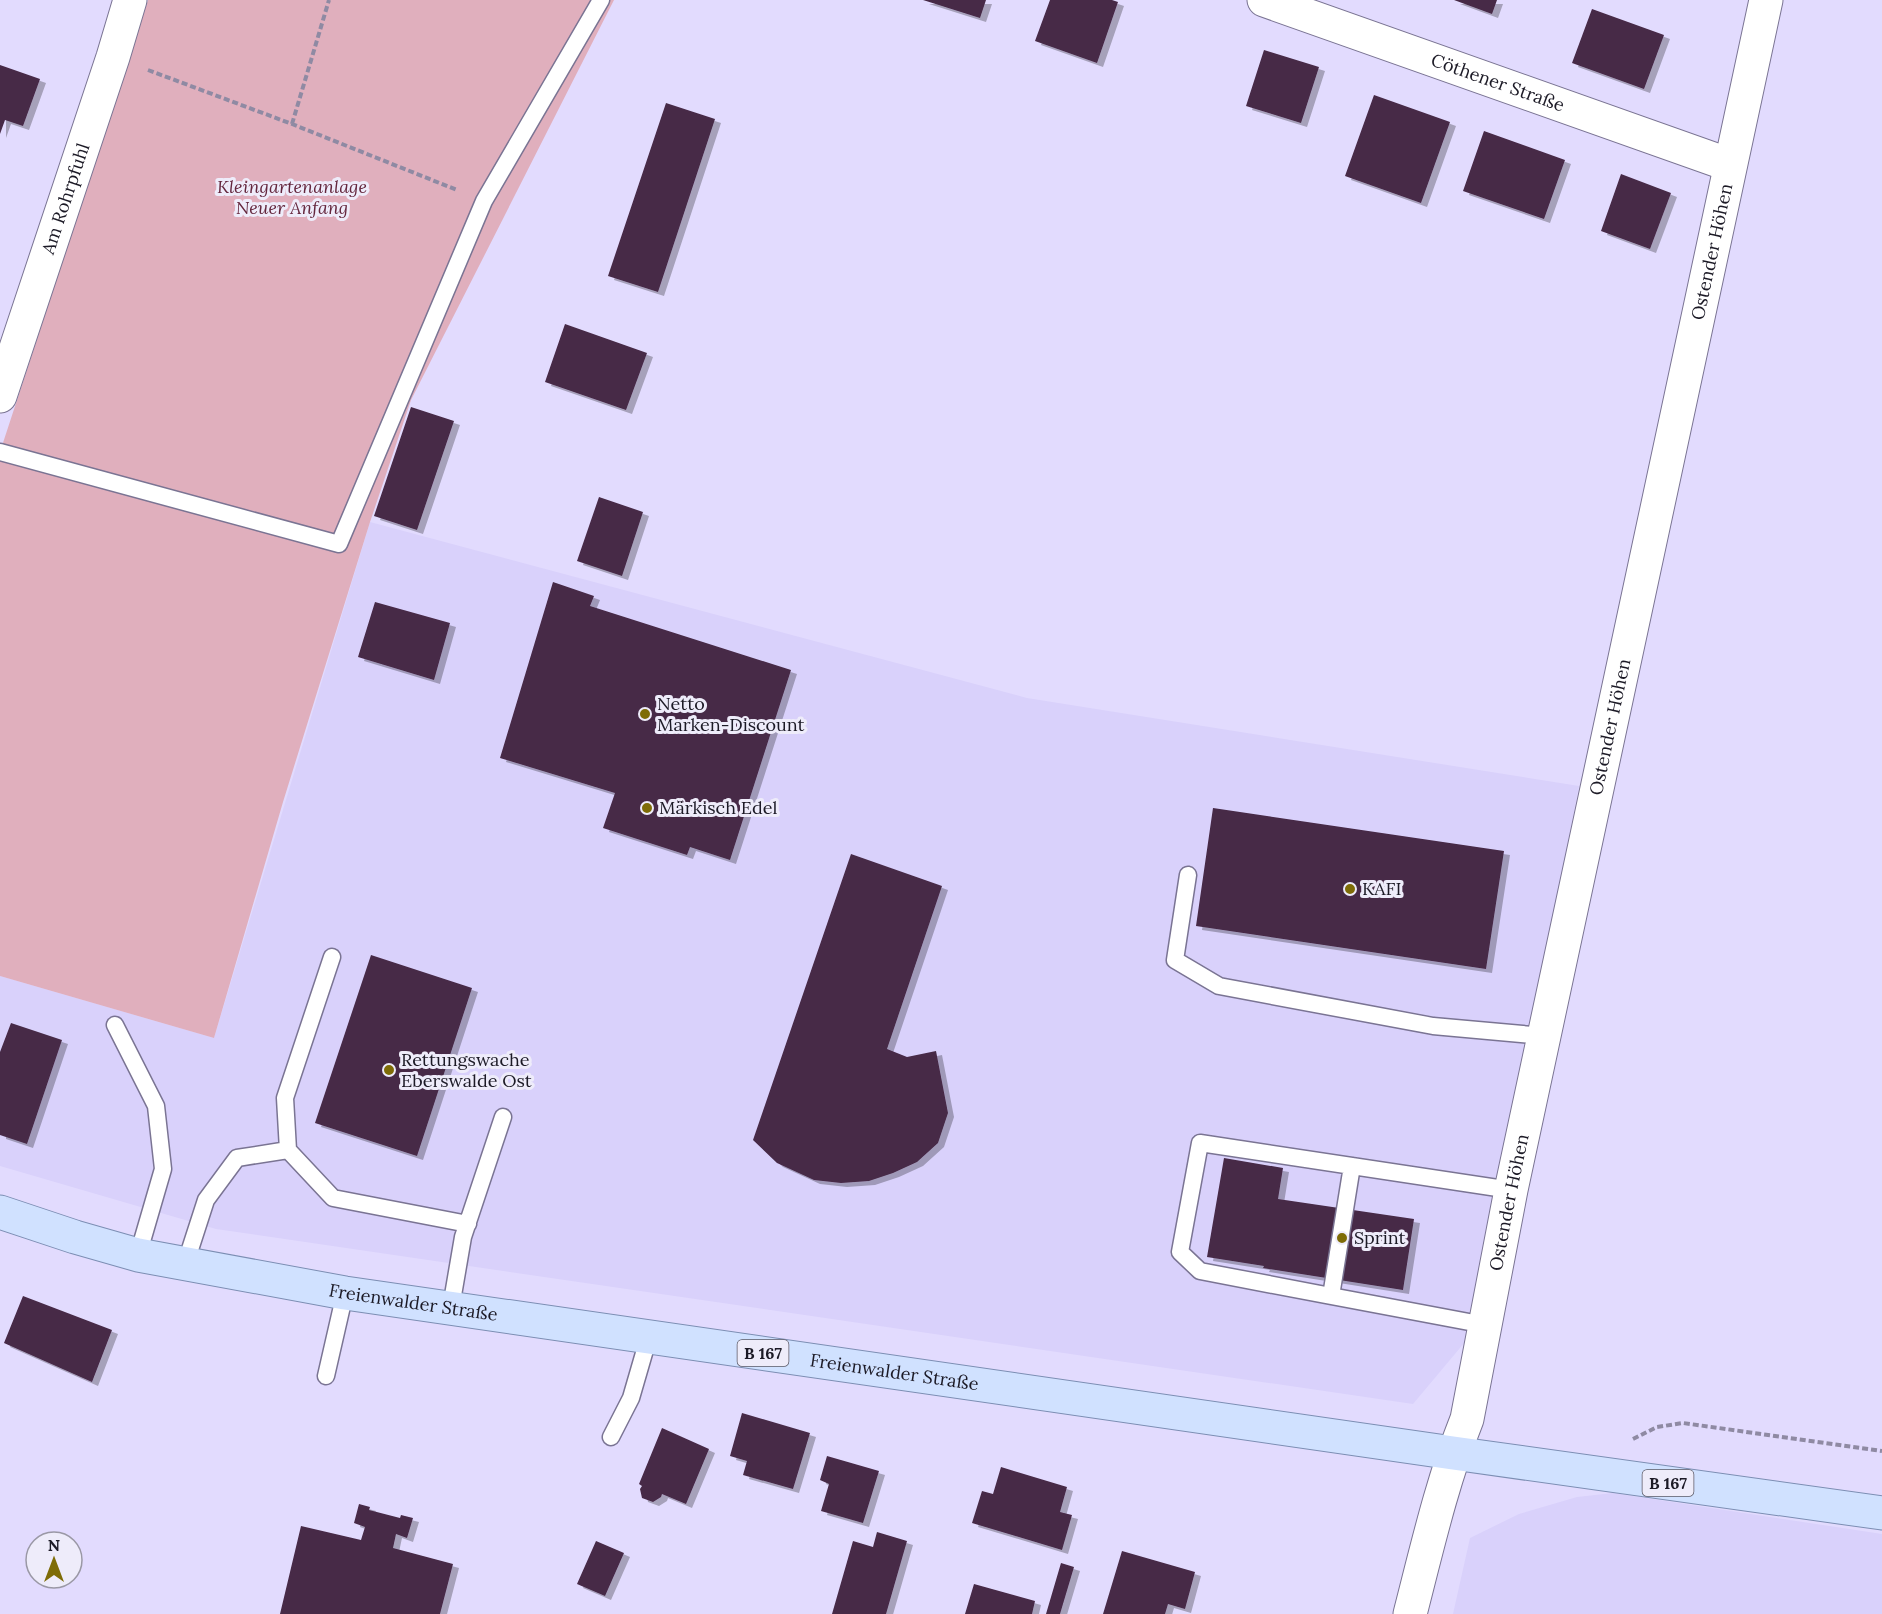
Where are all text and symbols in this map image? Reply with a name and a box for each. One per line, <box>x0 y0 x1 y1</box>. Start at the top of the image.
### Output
street label: Cöthener Straße <box>1428 48 1568 117</box>
street label: Am Rohrpfuhl <box>36 140 95 258</box>
park label: Kleingartenanlage Neuer Anfang <box>217 175 367 219</box>
street label: Ostender Höhen <box>1686 181 1737 322</box>
street label: Ostender Höhen <box>1584 656 1636 797</box>
place label: Netto Marken-Discount <box>657 692 805 736</box>
marker: Netto Marken-Discount <box>638 707 652 721</box>
place label: Märkisch Edel <box>659 796 777 819</box>
marker: Märkisch Edel <box>640 801 654 815</box>
place label: KAFI <box>1362 877 1401 900</box>
marker: KAFI <box>1343 882 1357 896</box>
place label: Rettungswache Eberswalde Ost <box>401 1048 532 1092</box>
marker: Rettungswache Eberswalde Ost <box>382 1063 396 1077</box>
street label: Ostender Höhen <box>1484 1132 1534 1273</box>
place label: Sprint <box>1354 1226 1405 1249</box>
marker: Sprint <box>1335 1231 1349 1245</box>
street label: Freienwalder Straße <box>327 1278 499 1326</box>
road number: B 167 <box>738 1340 789 1366</box>
street label: Freienwalder Straße <box>808 1348 980 1395</box>
road number: B 167 <box>1642 1470 1694 1496</box>
north arrow <box>24 1530 84 1590</box>
text: N <box>48 1535 60 1555</box>

